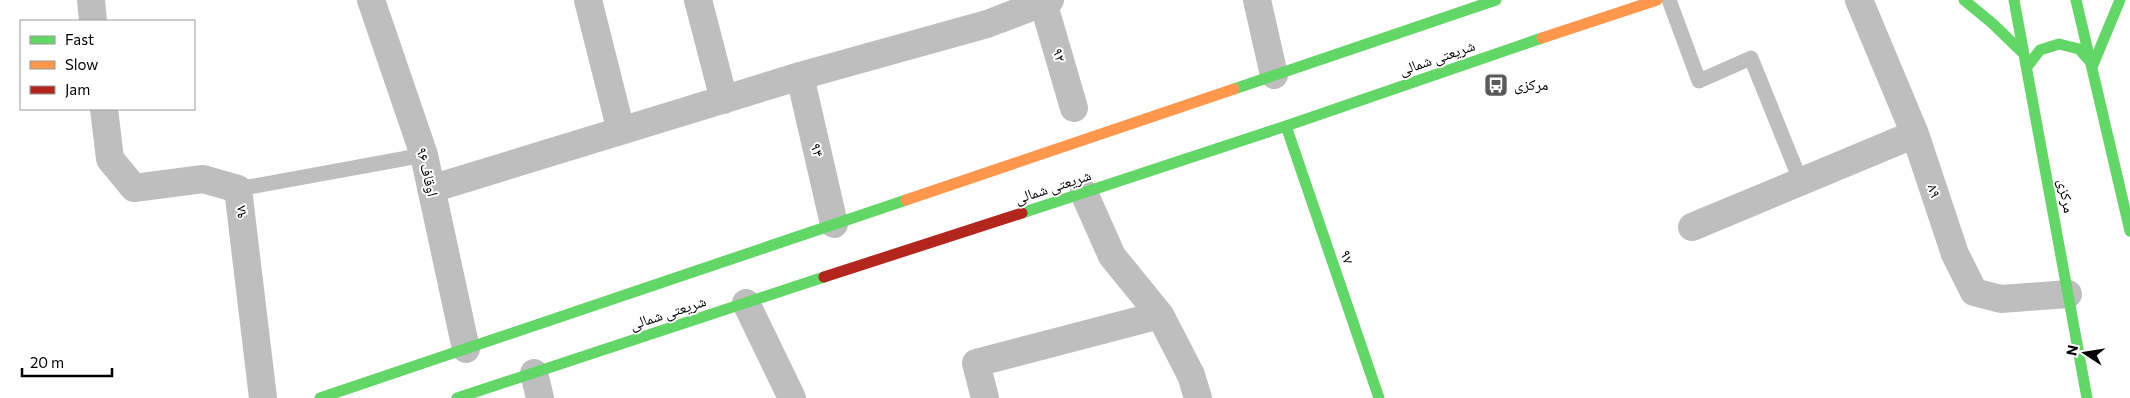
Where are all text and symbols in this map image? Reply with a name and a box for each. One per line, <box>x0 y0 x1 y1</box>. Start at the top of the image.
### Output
legend <box>20 20 195 110</box>
text: Fast <box>65 30 94 48</box>
street label: شریعتی شمالی <box>1396 36 1478 80</box>
street label: ۹۲ <box>1049 46 1071 64</box>
text: Slow <box>65 55 98 73</box>
bus stop icon: مرکزی <box>1483 72 1509 98</box>
place label: مرکزی <box>1514 75 1549 95</box>
text: Jam <box>65 80 90 98</box>
street label: ۹۴ <box>808 141 828 159</box>
street label: اوقاف ۹۶ <box>412 145 443 198</box>
street label: شریعتی شمالی <box>1012 165 1094 209</box>
street label: مرکزی <box>2053 177 2079 215</box>
street label: ۸۹ <box>1924 181 1946 200</box>
street label: ۹۸ <box>230 204 250 220</box>
street label: ۹۷ <box>1337 247 1359 266</box>
street label: شریعتی شمالی <box>627 291 709 335</box>
north arrow <box>2060 328 2110 378</box>
text: N <box>2062 343 2081 357</box>
scale bar <box>22 346 112 378</box>
text: 20 m <box>30 353 64 371</box>

